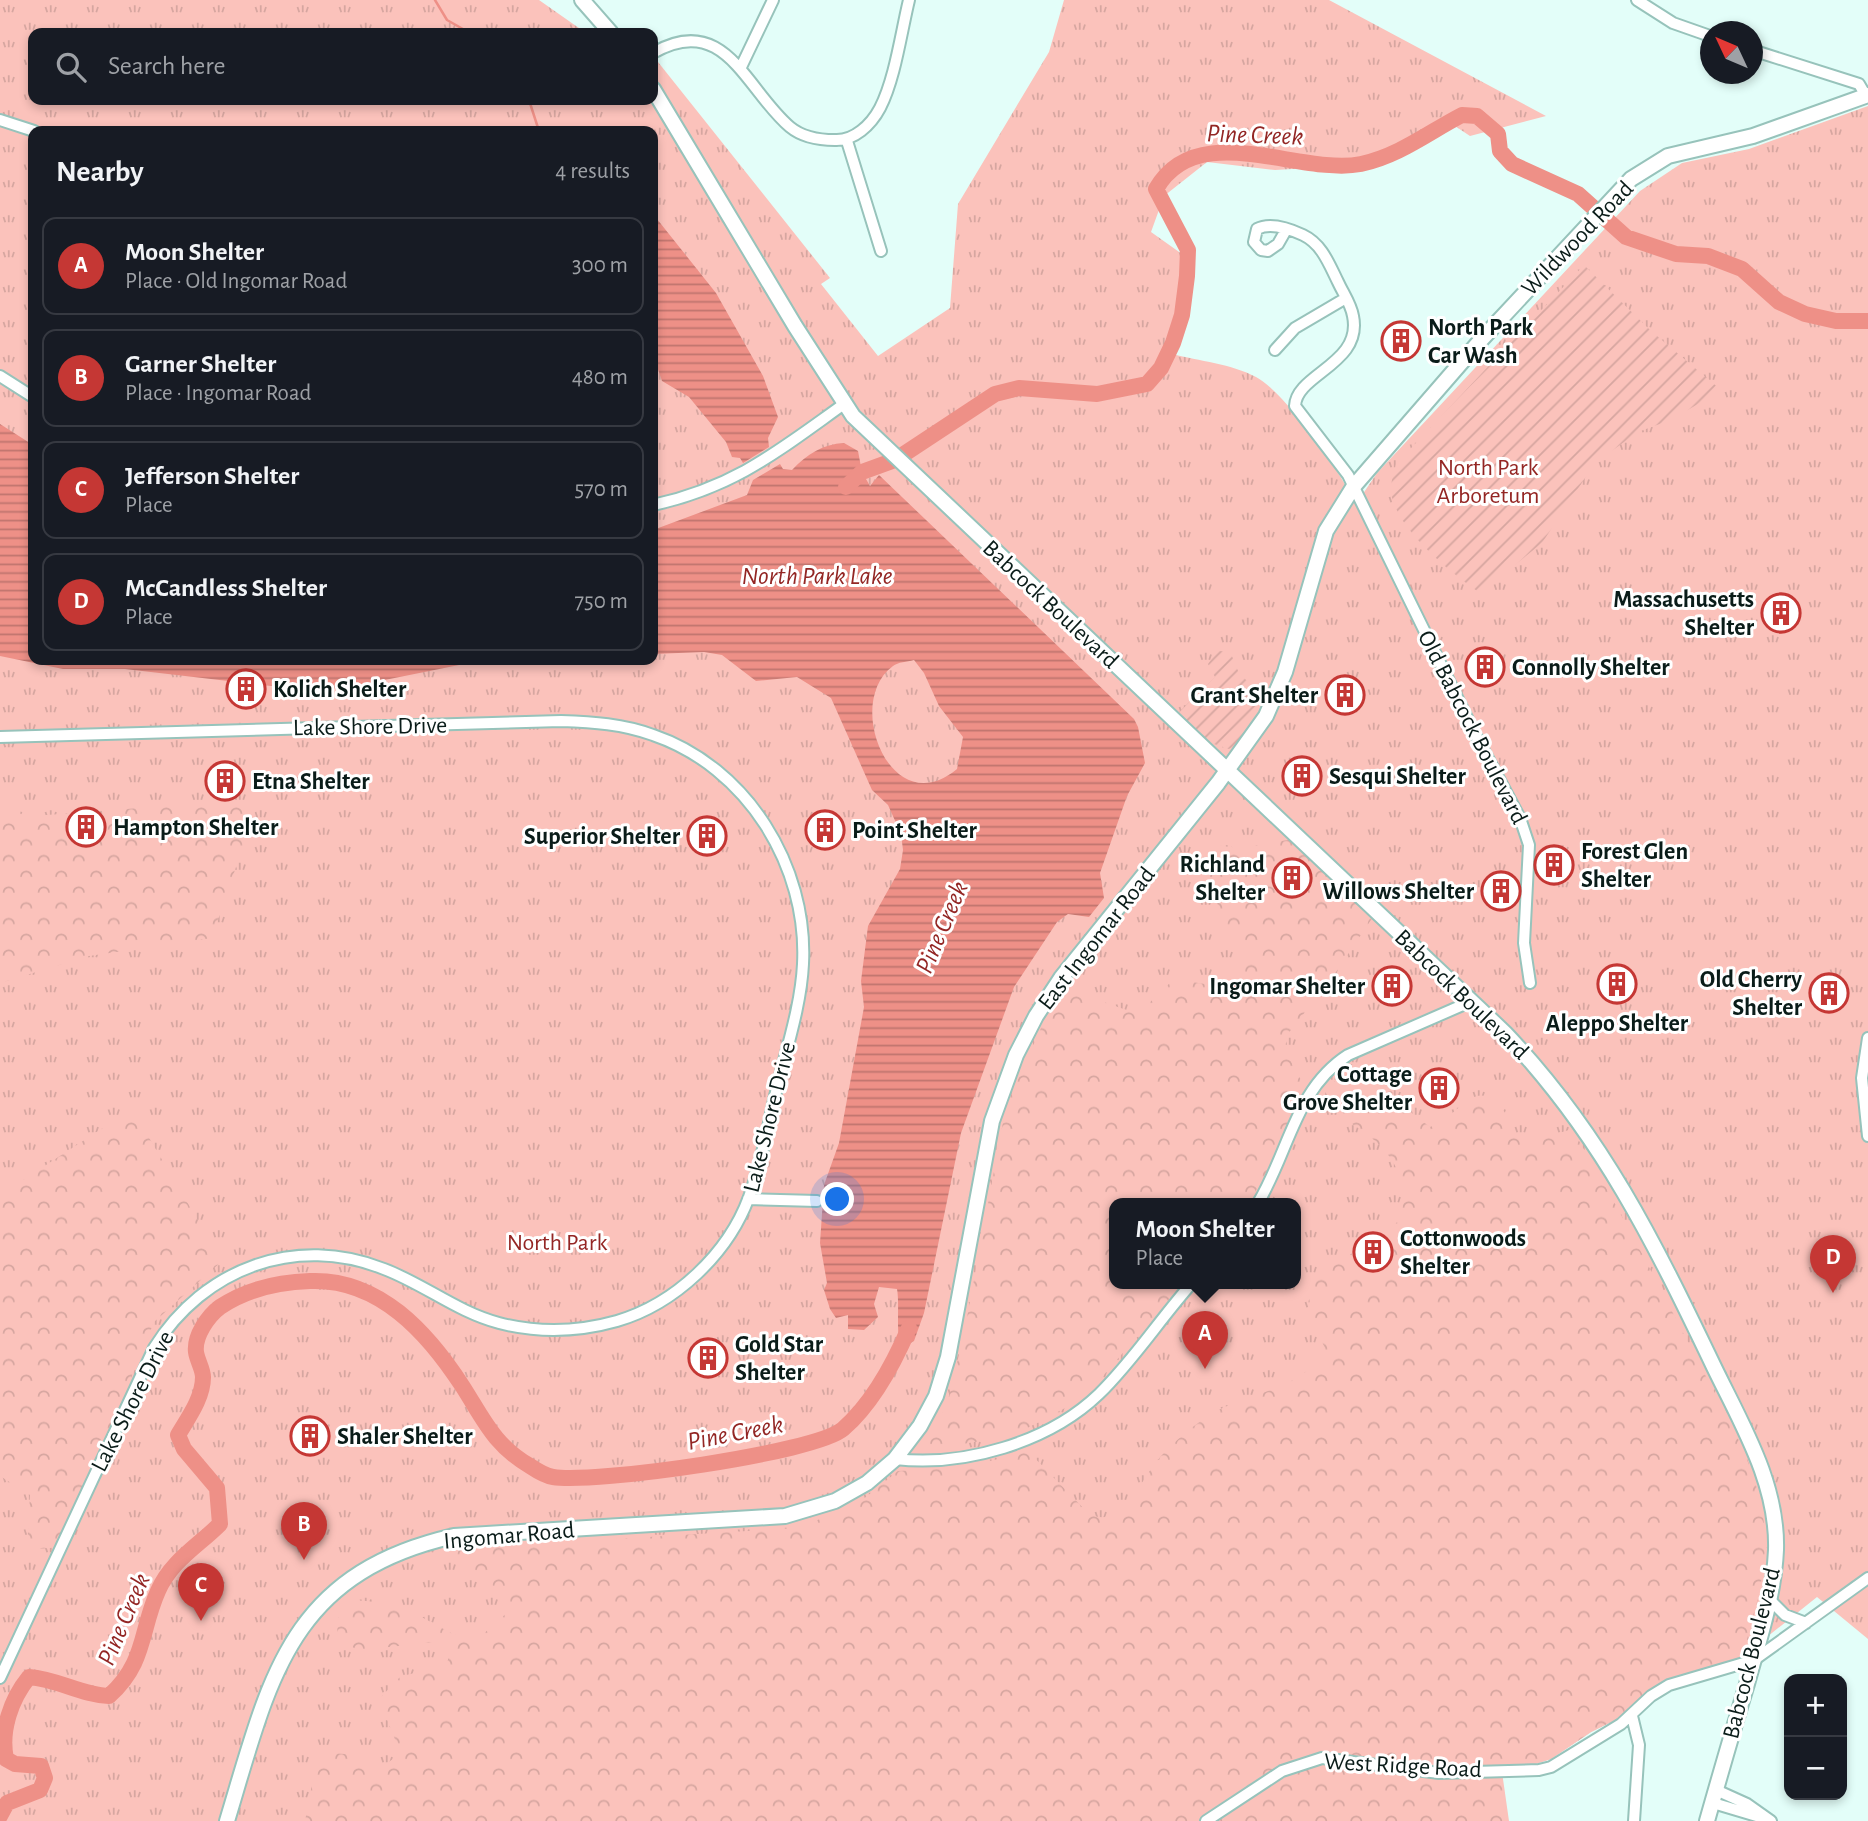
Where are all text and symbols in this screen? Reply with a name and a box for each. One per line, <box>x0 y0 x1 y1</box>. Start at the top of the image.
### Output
north arrow <box>1700 21 1763 84</box>
search box <box>28 28 658 105</box>
icon: search <box>52 48 90 86</box>
text: Search here <box>108 53 226 79</box>
water label: Pine Creek <box>1206 120 1304 150</box>
text: Nearby <box>56 157 144 187</box>
text: 4 results <box>555 160 630 183</box>
street label: Wildwood Road <box>1517 177 1638 301</box>
text: Moon Shelter <box>125 239 264 265</box>
text: A <box>74 254 88 277</box>
text: 300 m <box>572 254 628 277</box>
text: Place · Old Ingomar Road <box>125 270 347 293</box>
place label: North Park Car Wash <box>1428 316 1533 368</box>
building icon: North Park Car Wash <box>1380 320 1422 362</box>
text: Garner Shelter <box>125 351 276 377</box>
text: B <box>74 366 88 389</box>
text: 480 m <box>572 366 628 389</box>
text: Place · Ingomar Road <box>125 382 311 405</box>
park label: North Park Arboretum <box>1437 456 1539 508</box>
text: Jefferson Shelter <box>125 463 299 489</box>
text: C <box>75 478 87 501</box>
text: 570 m <box>574 478 628 501</box>
text: Place <box>125 494 173 517</box>
street label: Babcock Boulevard <box>978 536 1123 673</box>
water label: North Park Lake <box>741 563 893 589</box>
text: McCandless Shelter <box>125 575 327 601</box>
place label: Massachusetts Shelter <box>1613 588 1755 640</box>
text: D <box>73 590 89 613</box>
text: 750 m <box>574 590 628 613</box>
building icon: Massachusetts Shelter <box>1760 592 1802 634</box>
text: Place <box>125 606 173 629</box>
street label: Old Babcock Boulevard <box>1413 627 1531 828</box>
building icon: Connolly Shelter <box>1464 646 1506 688</box>
place label: Connolly Shelter <box>1512 656 1670 680</box>
building icon: Kolich Shelter <box>225 668 267 710</box>
building icon: Grant Shelter <box>1324 674 1366 716</box>
place label: Kolich Shelter <box>273 678 407 702</box>
place label: Grant Shelter <box>1190 684 1319 708</box>
street label: Lake Shore Drive <box>293 714 447 740</box>
building icon: Sesqui Shelter <box>1281 755 1323 797</box>
building icon: Etna Shelter <box>204 760 246 802</box>
place label: Sesqui Shelter <box>1329 765 1466 789</box>
place label: Etna Shelter <box>252 770 370 794</box>
building icon: Hampton Shelter <box>65 806 107 848</box>
building icon: Point Shelter <box>804 809 846 851</box>
building icon: Superior Shelter <box>686 815 728 857</box>
place label: Hampton Shelter <box>113 816 279 840</box>
place label: Point Shelter <box>852 819 977 843</box>
place label: Superior Shelter <box>524 825 681 849</box>
place label: Forest Glen Shelter <box>1581 840 1688 892</box>
building icon: Forest Glen Shelter <box>1533 844 1575 886</box>
place label: Richland Shelter <box>1180 853 1266 905</box>
building icon: Richland Shelter <box>1271 857 1313 899</box>
street label: East Ingomar Road <box>1034 863 1160 1015</box>
building icon: Willows Shelter <box>1480 870 1522 912</box>
water label: Pine Creek <box>911 878 973 977</box>
place label: Willows Shelter <box>1323 880 1475 904</box>
street label: Babcock Boulevard <box>1390 925 1533 1064</box>
building icon: Aleppo Shelter <box>1596 963 1638 1005</box>
building icon: Ingomar Shelter <box>1371 965 1413 1007</box>
place label: Old Cherry Shelter <box>1700 968 1803 1020</box>
building icon: Old Cherry Shelter <box>1808 972 1850 1014</box>
place label: Ingomar Shelter <box>1209 975 1366 999</box>
place label: Aleppo Shelter <box>1546 1012 1689 1036</box>
street label: Lake Shore Drive <box>740 1039 800 1195</box>
place label: Cottage Grove Shelter <box>1283 1063 1413 1115</box>
building icon: Cottage Grove Shelter <box>1418 1067 1460 1109</box>
your location <box>820 1182 854 1216</box>
popup <box>1109 1198 1301 1289</box>
text: Moon Shelter <box>1135 1216 1275 1242</box>
place label: Cottonwoods Shelter <box>1400 1227 1526 1279</box>
park label: North Park <box>507 1231 607 1255</box>
building icon: Cottonwoods Shelter <box>1352 1231 1394 1273</box>
pin: D <box>1810 1235 1856 1293</box>
text: Place <box>1135 1247 1183 1270</box>
pin: A <box>1182 1311 1228 1369</box>
street label: Lake Shore Drive <box>87 1327 179 1476</box>
place label: Gold Star Shelter <box>735 1333 824 1385</box>
building icon: Gold Star Shelter <box>687 1337 729 1379</box>
water label: Pine Creek <box>685 1411 785 1455</box>
building icon: Shaler Shelter <box>289 1415 331 1457</box>
place label: Shaler Shelter <box>337 1425 473 1449</box>
pin: B <box>281 1502 327 1560</box>
street label: Ingomar Road <box>443 1518 576 1554</box>
pin: C <box>178 1563 224 1621</box>
street label: Babcock Boulevard <box>1719 1565 1785 1741</box>
water label: Pine Creek <box>93 1570 155 1669</box>
map controls <box>1784 1674 1847 1800</box>
button: + <box>1784 1674 1847 1737</box>
button: − <box>1784 1737 1847 1800</box>
street label: West Ridge Road <box>1323 1750 1482 1782</box>

